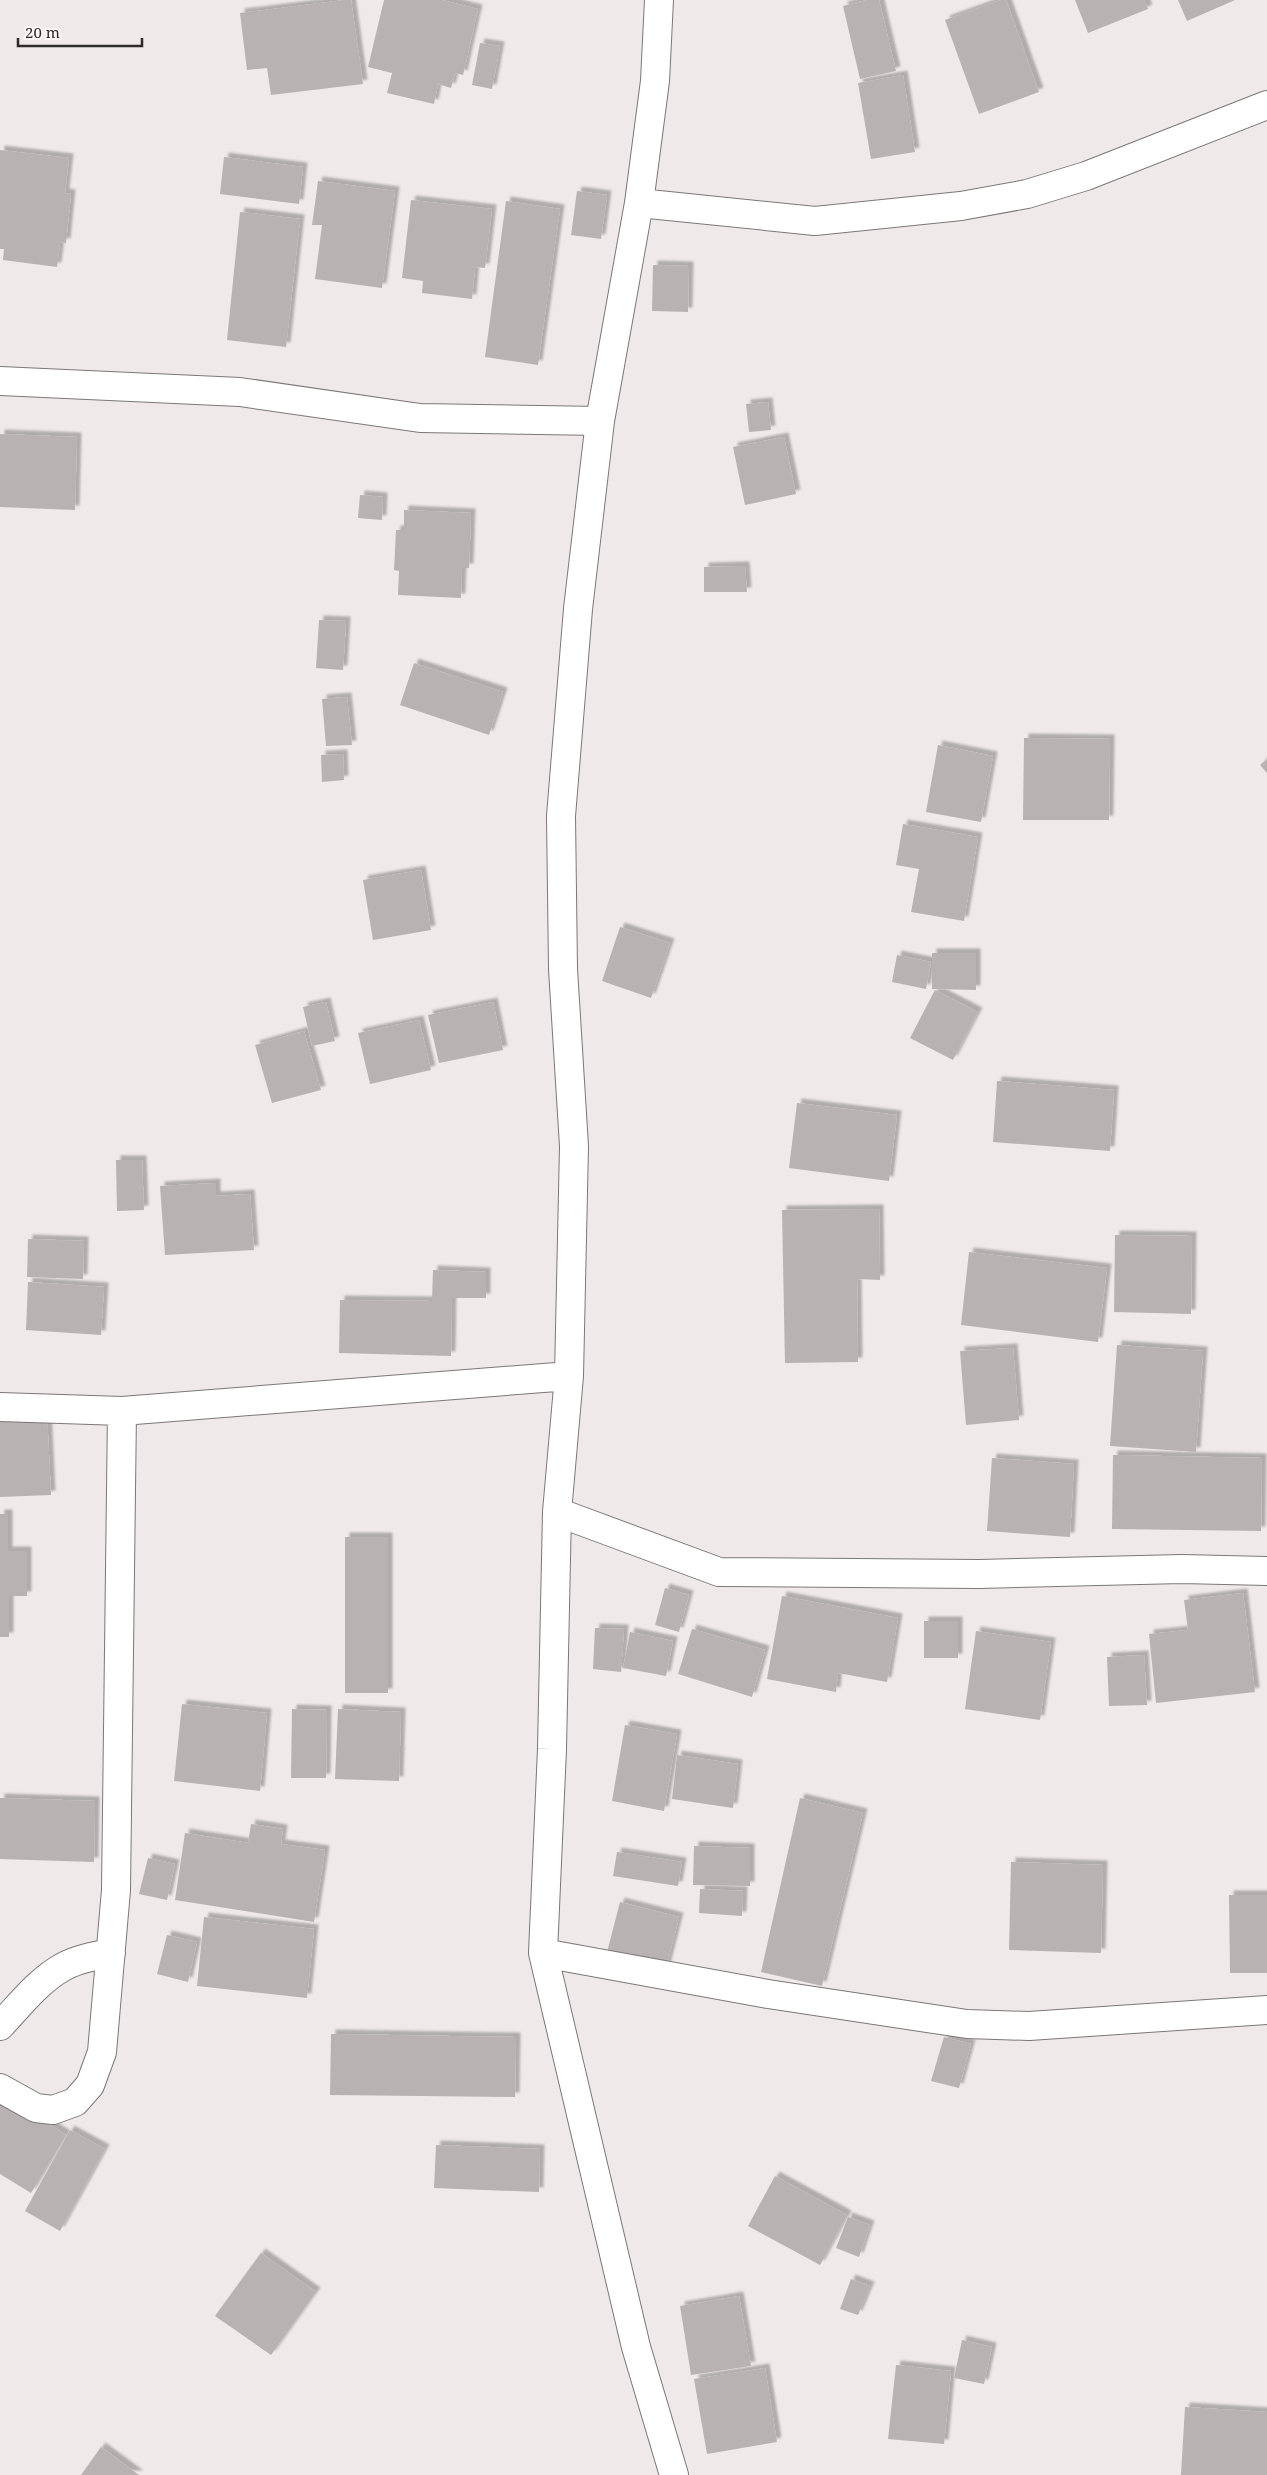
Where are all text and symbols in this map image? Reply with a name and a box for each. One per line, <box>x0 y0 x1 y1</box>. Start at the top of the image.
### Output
scale bar <box>18 15 141 47</box>
text: 20 m <box>25 22 60 42</box>

